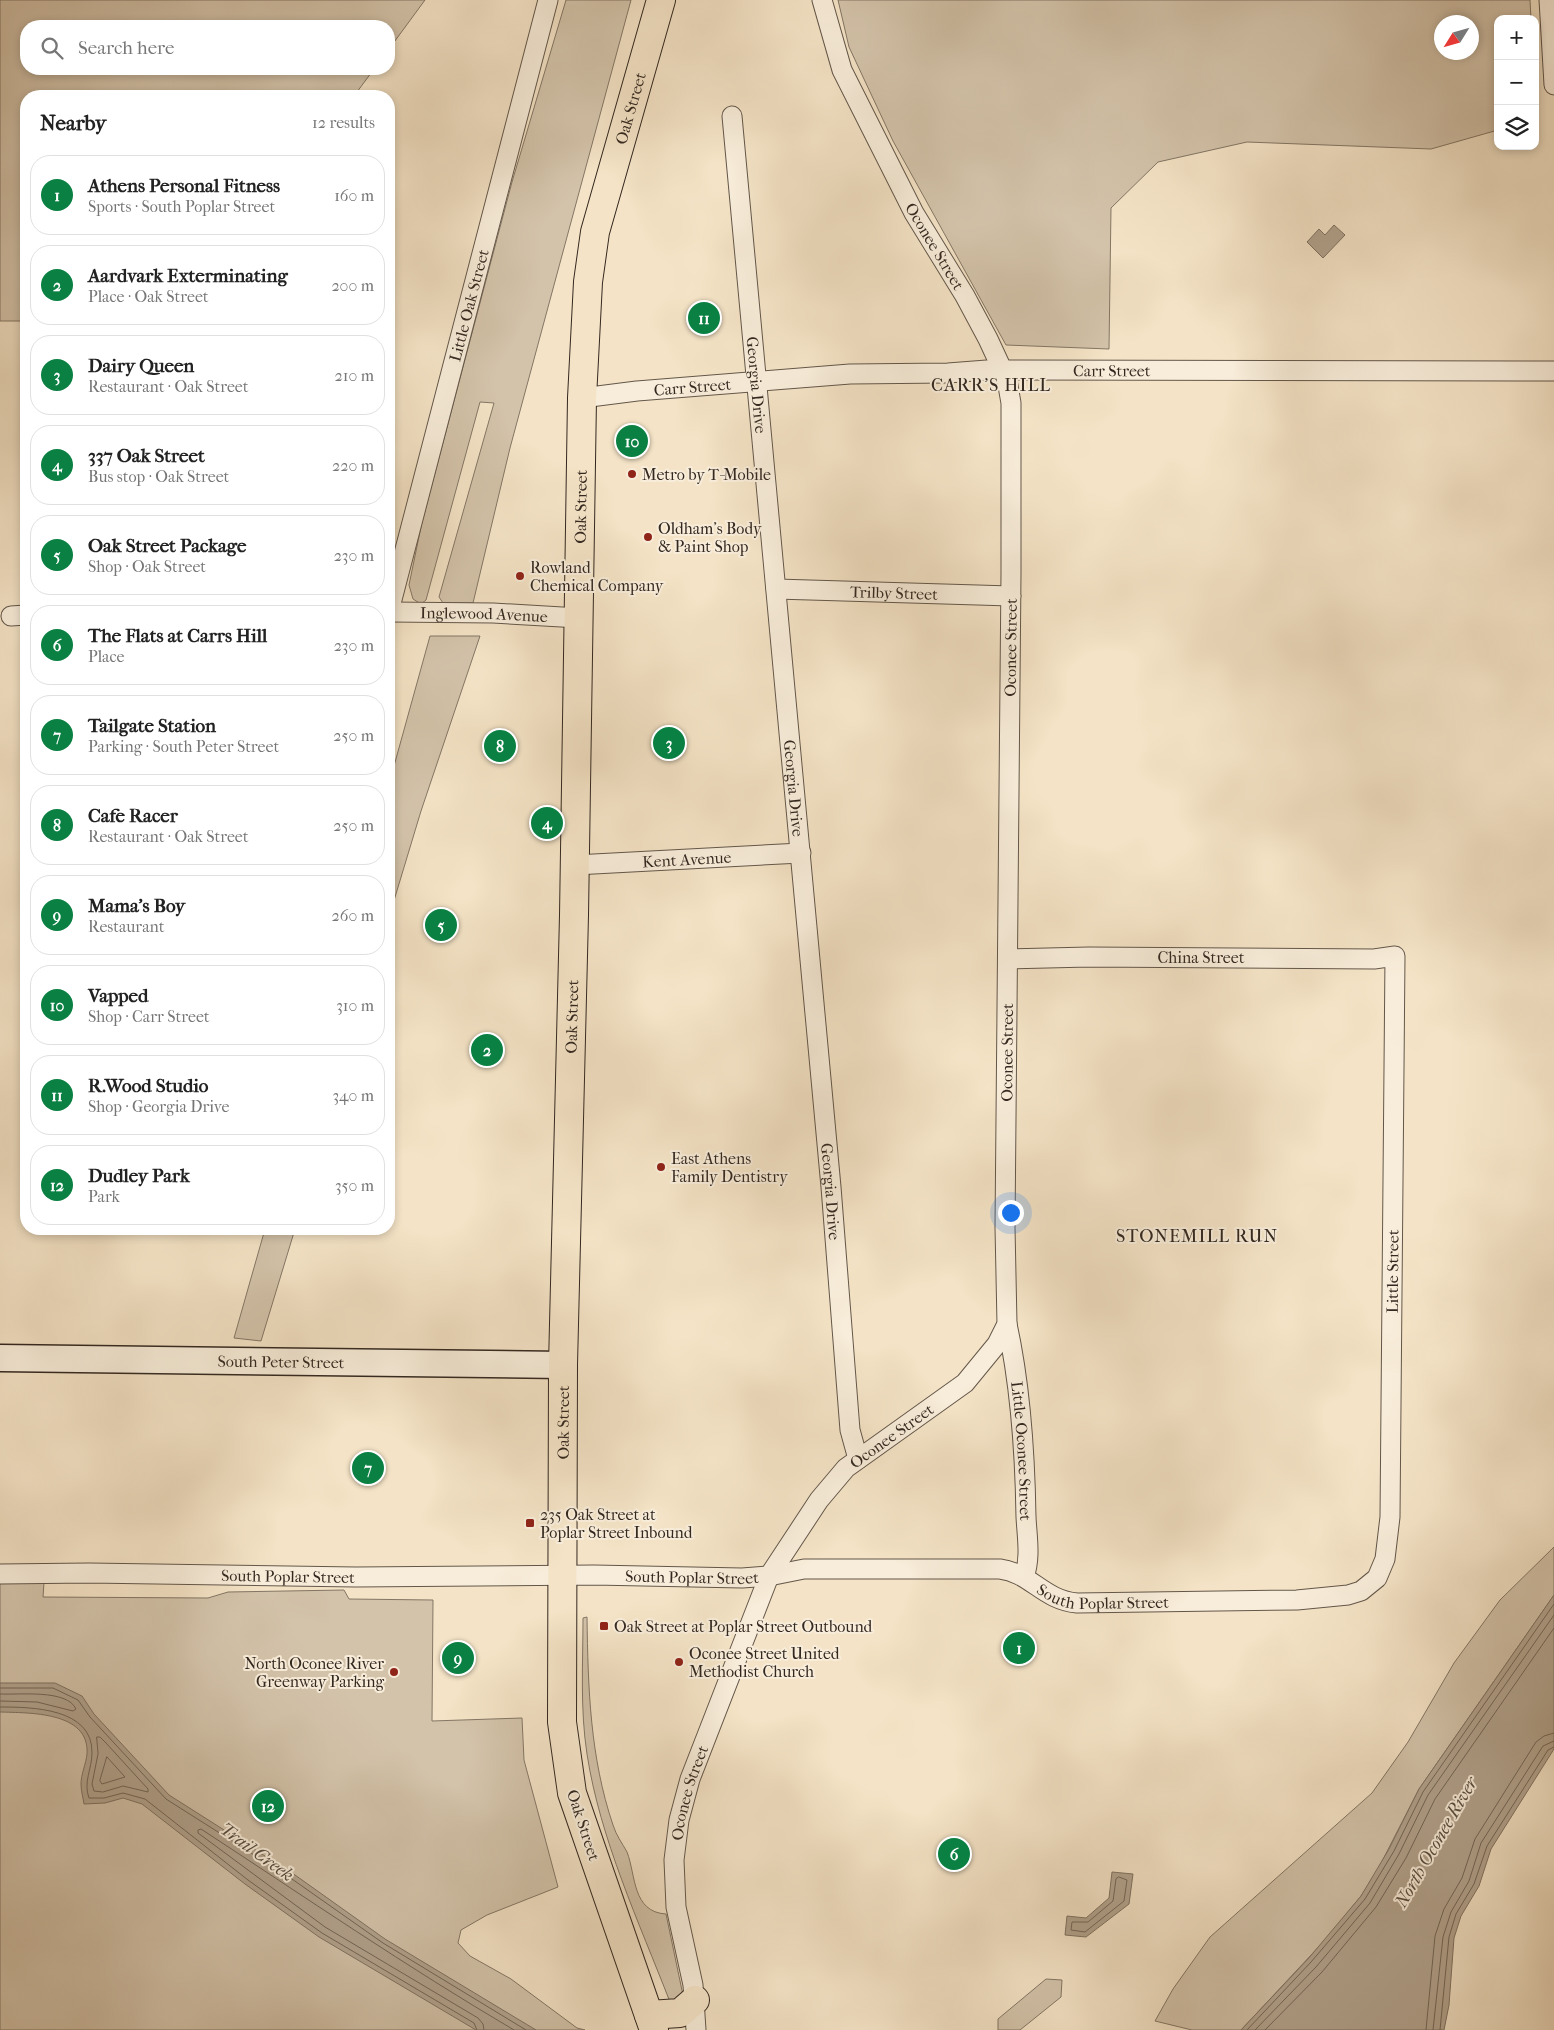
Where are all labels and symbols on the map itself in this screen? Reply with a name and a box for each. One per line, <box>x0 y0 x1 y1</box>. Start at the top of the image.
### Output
north arrow <box>1434 15 1479 60</box>
street label: Oak Street <box>611 70 650 147</box>
street label: Oconee Street <box>901 199 968 294</box>
street label: Little Oak Street <box>445 247 493 364</box>
pin: 11 <box>688 299 720 337</box>
street label: Georgia Drive <box>742 336 770 434</box>
street label: Carr Street <box>1073 361 1151 380</box>
street label: Carr Street <box>653 375 732 400</box>
district label: CARR'S HILL <box>931 375 1051 396</box>
pin: 10 <box>616 422 648 460</box>
place label: Metro by T-Mobile <box>642 465 771 484</box>
marker: Metro by T-Mobile <box>626 468 638 480</box>
street label: Oak Street <box>571 469 591 544</box>
place label: Oldham's Body & Paint Shop <box>658 519 762 556</box>
marker: Oldham's Body & Paint Shop <box>642 531 654 543</box>
place label: Rowland Chemical Company <box>530 558 664 595</box>
marker: Rowland Chemical Company <box>514 570 526 582</box>
street label: Trilby Street <box>850 582 938 604</box>
street label: Oconee Street <box>1001 598 1021 697</box>
street label: Inglewood Avenue <box>420 603 548 626</box>
pin: 3 <box>653 724 685 762</box>
pin: 8 <box>484 727 516 765</box>
street label: Georgia Drive <box>780 739 808 838</box>
pin: 4 <box>531 804 563 842</box>
street label: Kent Avenue <box>642 848 732 871</box>
pin: 5 <box>425 906 457 944</box>
street label: China Street <box>1158 948 1245 967</box>
street label: Oak Street <box>562 979 582 1054</box>
street label: Oconee Street <box>997 1003 1017 1102</box>
pin: 2 <box>471 1031 503 1069</box>
street label: Georgia Drive <box>817 1142 844 1241</box>
place label: East Athens Family Dentistry <box>671 1149 788 1186</box>
marker: East Athens Family Dentistry <box>655 1161 667 1173</box>
your location <box>998 1200 1024 1226</box>
district label: STONEMILL RUN <box>1116 1226 1278 1247</box>
street label: Little Street <box>1383 1229 1403 1313</box>
street label: South Peter Street <box>217 1352 345 1372</box>
street label: Little Oconee Street <box>1007 1380 1035 1521</box>
street label: Oak Street <box>554 1385 573 1460</box>
street label: Oconee Street <box>846 1400 937 1472</box>
pin: 7 <box>352 1449 384 1487</box>
place label: 235 Oak Street at Poplar Street Inbound <box>540 1505 693 1542</box>
marker: 235 Oak Street at Poplar Street Inbound <box>524 1517 536 1529</box>
street label: South Poplar Street <box>221 1566 355 1587</box>
street label: South Poplar Street <box>625 1567 760 1588</box>
street label: South Poplar Street <box>1033 1580 1169 1613</box>
place label: Oak Street at Poplar Street Outbound <box>614 1617 873 1636</box>
marker: Oak Street at Poplar Street Outbound <box>598 1620 610 1632</box>
pin: 1 <box>1003 1629 1035 1667</box>
pin: 9 <box>442 1639 474 1677</box>
place label: Oconee Street United Methodist Church <box>689 1644 840 1681</box>
place label: North Oconee River Greenway Parking <box>244 1654 384 1691</box>
marker: Oconee Street United Methodist Church <box>673 1656 685 1668</box>
marker: North Oconee River Greenway Parking <box>388 1666 400 1678</box>
street label: Oconee Street <box>668 1742 712 1842</box>
water label: North Oconee River <box>1390 1772 1483 1912</box>
pin: 12 <box>252 1787 284 1825</box>
street label: Oak Street <box>563 1787 604 1864</box>
water label: Trail Creek <box>216 1819 298 1886</box>
pin: 6 <box>938 1835 970 1873</box>

